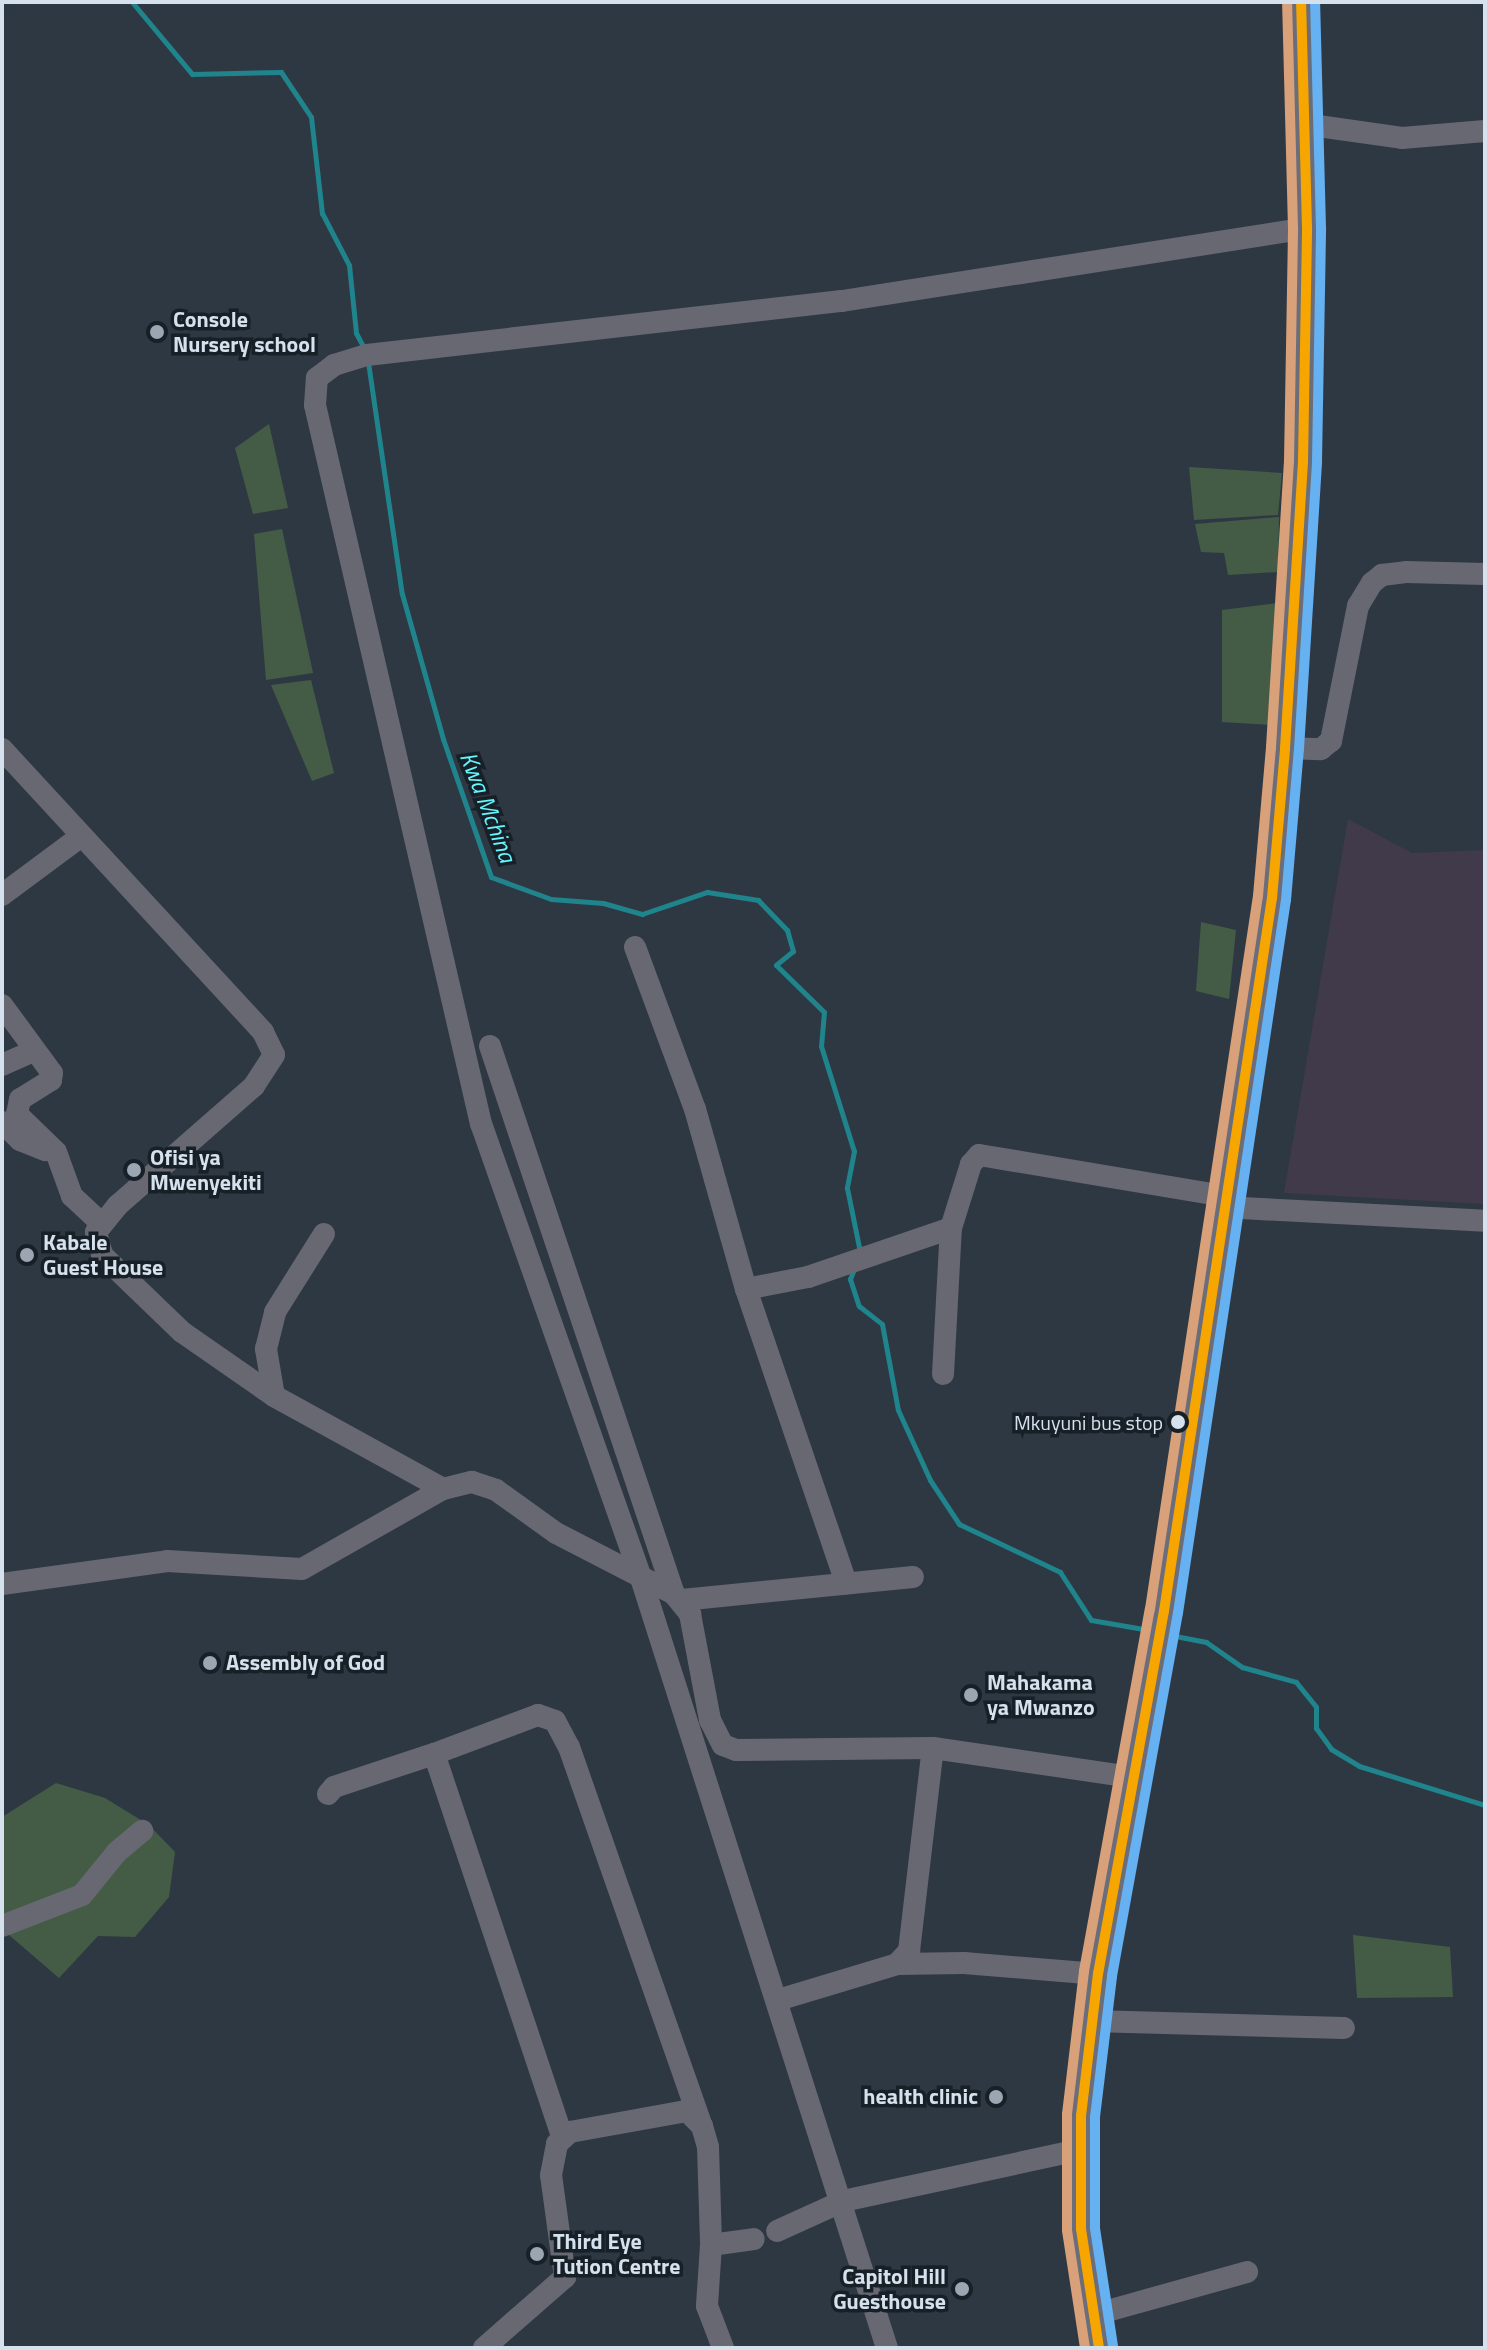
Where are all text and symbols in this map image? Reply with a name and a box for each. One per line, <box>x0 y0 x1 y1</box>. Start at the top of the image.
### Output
place label: Console Nursery school <box>173 306 316 358</box>
marker: Console Nursery school <box>148 323 166 341</box>
water label: Kwa Mchina <box>454 748 522 866</box>
place label: Ofisi ya Mwenyekiti <box>150 1144 262 1196</box>
marker: Ofisi ya Mwenyekiti <box>125 1161 143 1179</box>
place label: Kabale Guest House <box>43 1229 163 1280</box>
marker: Kabale Guest House <box>18 1246 36 1264</box>
place label: Mkuyuni bus stop <box>1014 1410 1163 1434</box>
marker: Mkuyuni bus stop <box>1170 1414 1186 1430</box>
place label: Assembly of God <box>226 1650 385 1676</box>
marker: Assembly of God <box>201 1654 219 1672</box>
place label: Mahakama ya Mwanzo <box>987 1669 1095 1720</box>
marker: Mahakama ya Mwanzo <box>962 1686 980 1704</box>
place label: health clinic <box>863 2084 978 2110</box>
marker: health clinic <box>985 2086 1007 2108</box>
place label: Third Eye Tution Centre <box>553 2228 681 2280</box>
marker: Third Eye Tution Centre <box>528 2245 546 2263</box>
place label: Capitol Hill Guesthouse <box>833 2263 946 2314</box>
marker: Capitol Hill Guesthouse <box>953 2280 971 2298</box>

